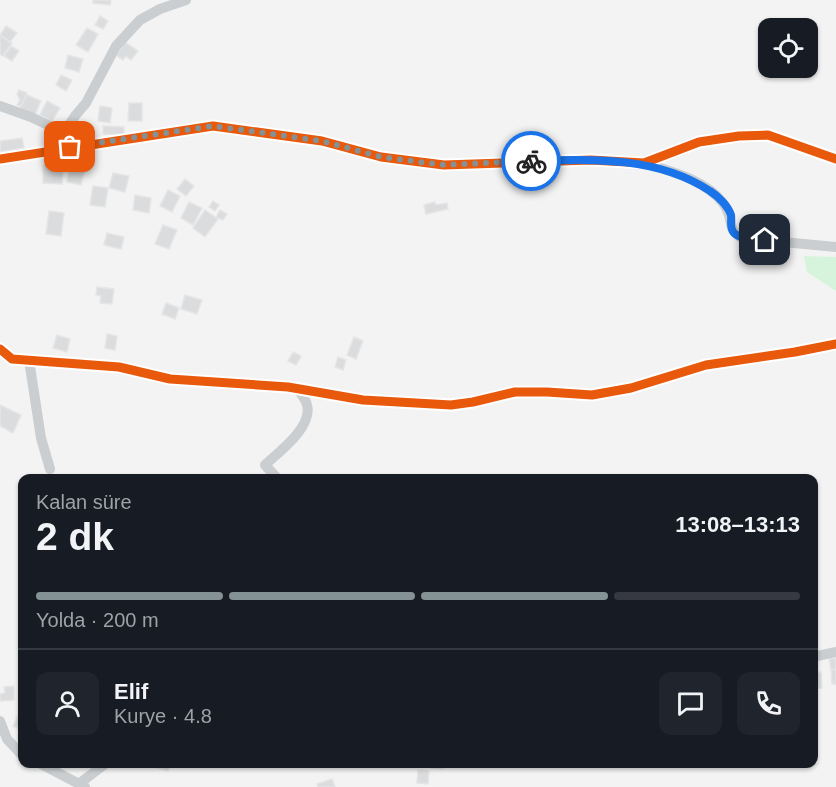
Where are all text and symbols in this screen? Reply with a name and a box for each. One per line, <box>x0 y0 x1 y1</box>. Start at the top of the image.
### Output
map controls <box>758 18 818 78</box>
button: locate <box>758 18 818 78</box>
pin <box>44 121 95 172</box>
icon: bag <box>53 130 86 163</box>
courier <box>501 131 561 191</box>
icon: bike <box>515 145 548 178</box>
pin <box>739 214 790 265</box>
icon: home <box>748 223 781 256</box>
text: Kalan süre <box>36 491 132 513</box>
text: 13:08–13:13 <box>675 512 800 537</box>
text: 2 dk <box>36 515 114 558</box>
text: Yolda · 200 m <box>36 609 159 631</box>
button: person <box>36 672 99 735</box>
button: chat <box>659 672 722 735</box>
button: phone <box>737 672 800 735</box>
text: Elif <box>114 679 148 704</box>
text: Kurye · 4.8 <box>114 705 212 727</box>

